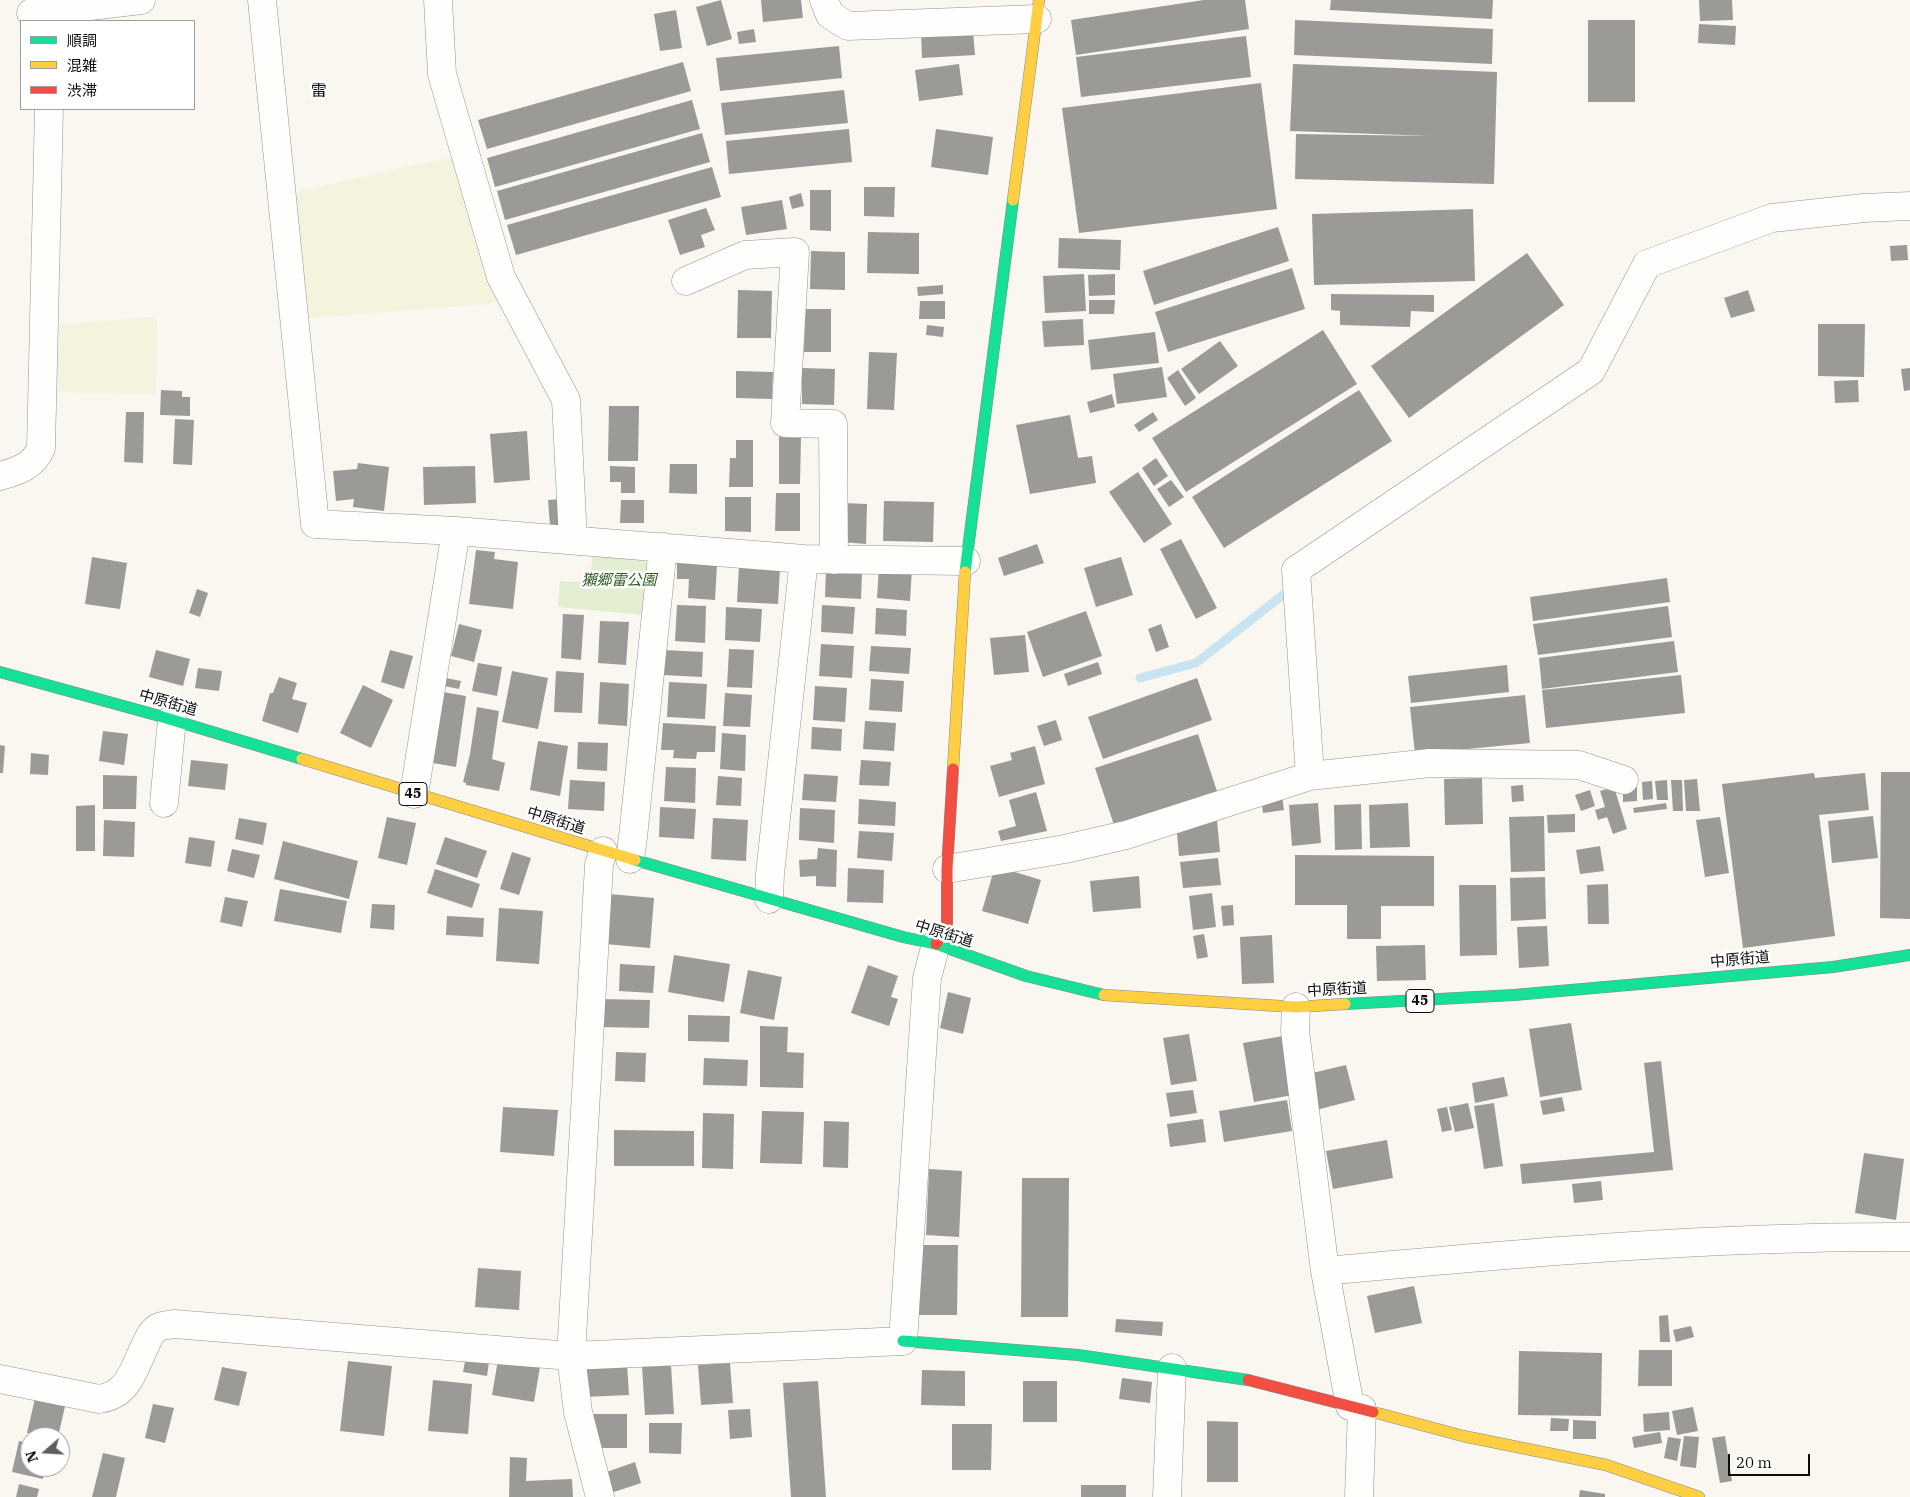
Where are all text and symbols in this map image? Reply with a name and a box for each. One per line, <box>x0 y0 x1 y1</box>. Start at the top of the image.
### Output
legend <box>20 20 195 110</box>
text: 順調 <box>67 31 97 50</box>
text: 混雑 <box>67 56 97 75</box>
text: 渋滞 <box>67 81 97 100</box>
district label: 雷 <box>311 81 327 101</box>
park label: 獺郷雷公園 <box>582 572 656 590</box>
street label: 中原街道 <box>137 686 199 720</box>
road number: 45 <box>399 782 427 806</box>
street label: 中原街道 <box>525 804 587 838</box>
street label: 中原街道 <box>913 917 975 951</box>
street label: 中原街道 <box>1709 948 1771 972</box>
street label: 中原街道 <box>1307 979 1367 1001</box>
road number: 45 <box>1406 989 1434 1012</box>
north arrow <box>20 1427 70 1477</box>
scale bar <box>1730 1444 1812 1476</box>
text: N <box>21 1448 42 1465</box>
text: 20 m <box>1736 1453 1772 1472</box>

